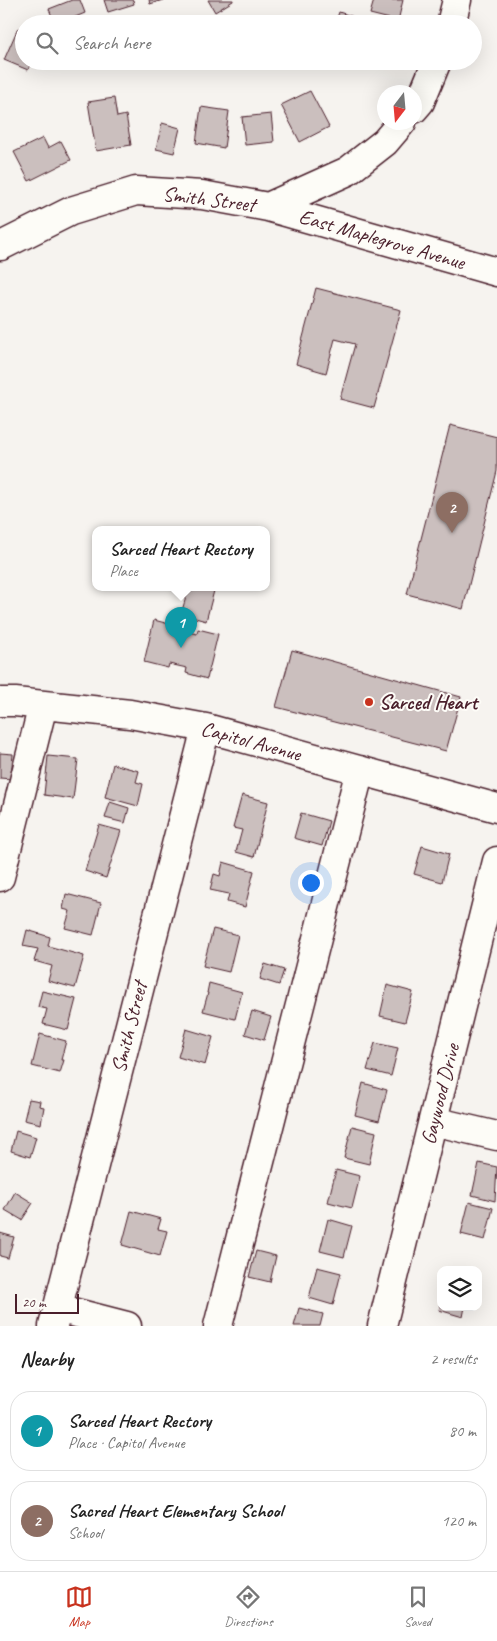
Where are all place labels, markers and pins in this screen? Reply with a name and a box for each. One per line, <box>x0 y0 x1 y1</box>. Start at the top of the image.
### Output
pin: 2 <box>436 492 468 533</box>
pin: 1 <box>165 607 197 648</box>
place label: Sarced Heart <box>379 689 480 715</box>
marker: Sarced Heart <box>363 696 375 708</box>

